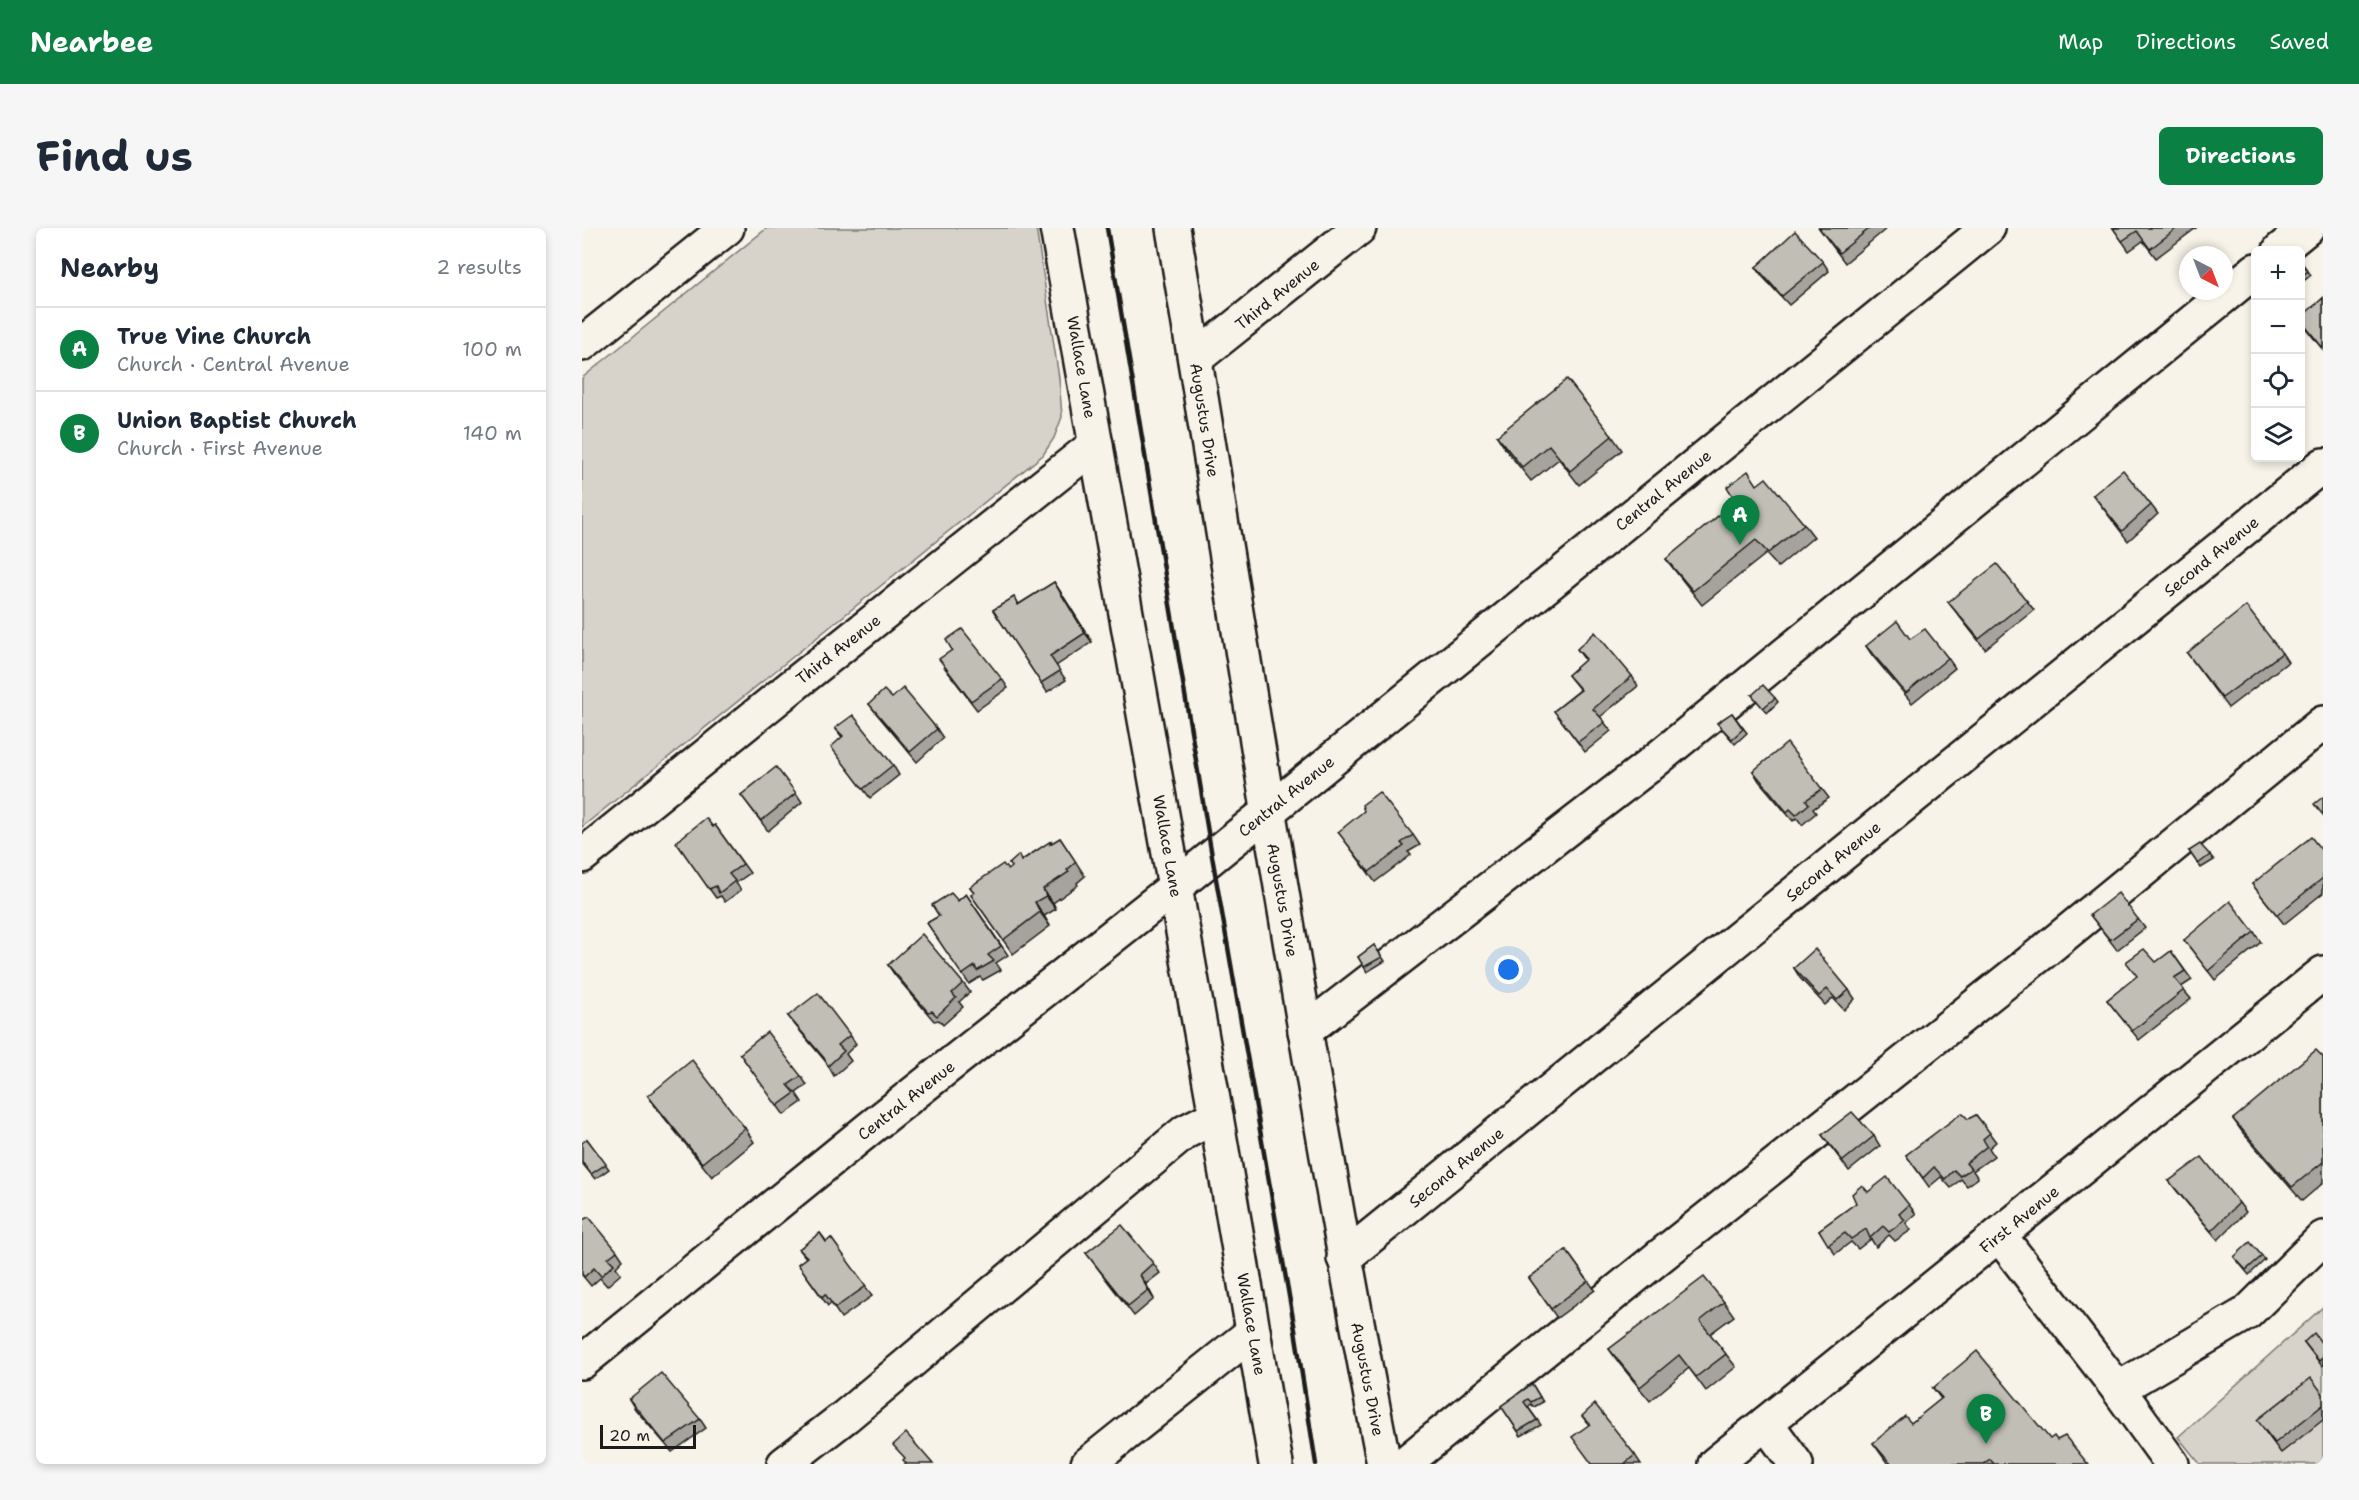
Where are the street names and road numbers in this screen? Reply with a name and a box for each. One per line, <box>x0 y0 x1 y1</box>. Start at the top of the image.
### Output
street label: Third Avenue <box>1231 254 1324 335</box>
street label: Wallace Lane <box>1062 314 1101 420</box>
street label: Augustus Drive <box>1185 361 1224 479</box>
street label: Central Avenue <box>1611 445 1716 536</box>
street label: Second Avenue <box>2159 511 2263 601</box>
street label: Third Avenue <box>792 610 885 689</box>
street label: Central Avenue <box>1234 751 1339 842</box>
street label: Wallace Lane <box>1148 793 1187 899</box>
street label: Second Avenue <box>1781 816 1885 906</box>
street label: Augustus Drive <box>1262 841 1303 959</box>
street label: Central Avenue <box>853 1056 959 1145</box>
street label: Second Avenue <box>1404 1122 1508 1212</box>
street label: First Avenue <box>1975 1181 2063 1258</box>
street label: Wallace Lane <box>1232 1271 1271 1377</box>
street label: Augustus Drive <box>1346 1320 1389 1438</box>

